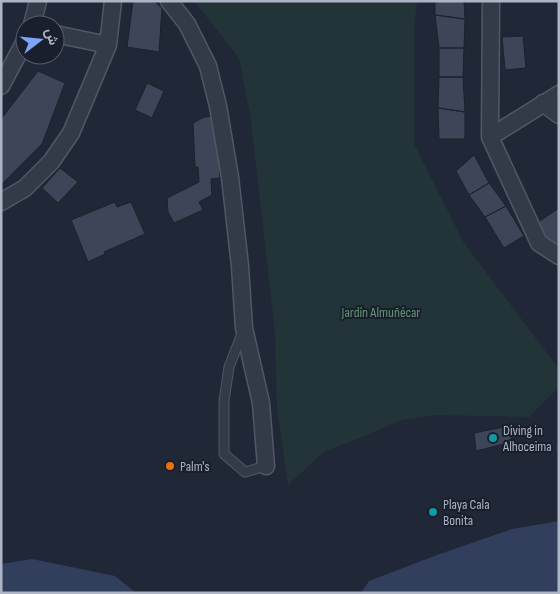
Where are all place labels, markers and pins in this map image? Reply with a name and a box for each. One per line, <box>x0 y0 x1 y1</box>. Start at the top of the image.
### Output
place label: Diving in Alhoceima <box>502 422 552 455</box>
marker: Diving in Alhoceima <box>487 432 499 444</box>
place label: Palm's <box>180 458 209 475</box>
marker: Palm's <box>164 460 176 472</box>
place label: Playa Cala Bonita <box>443 496 490 529</box>
marker: Playa Cala Bonita <box>427 506 439 518</box>

